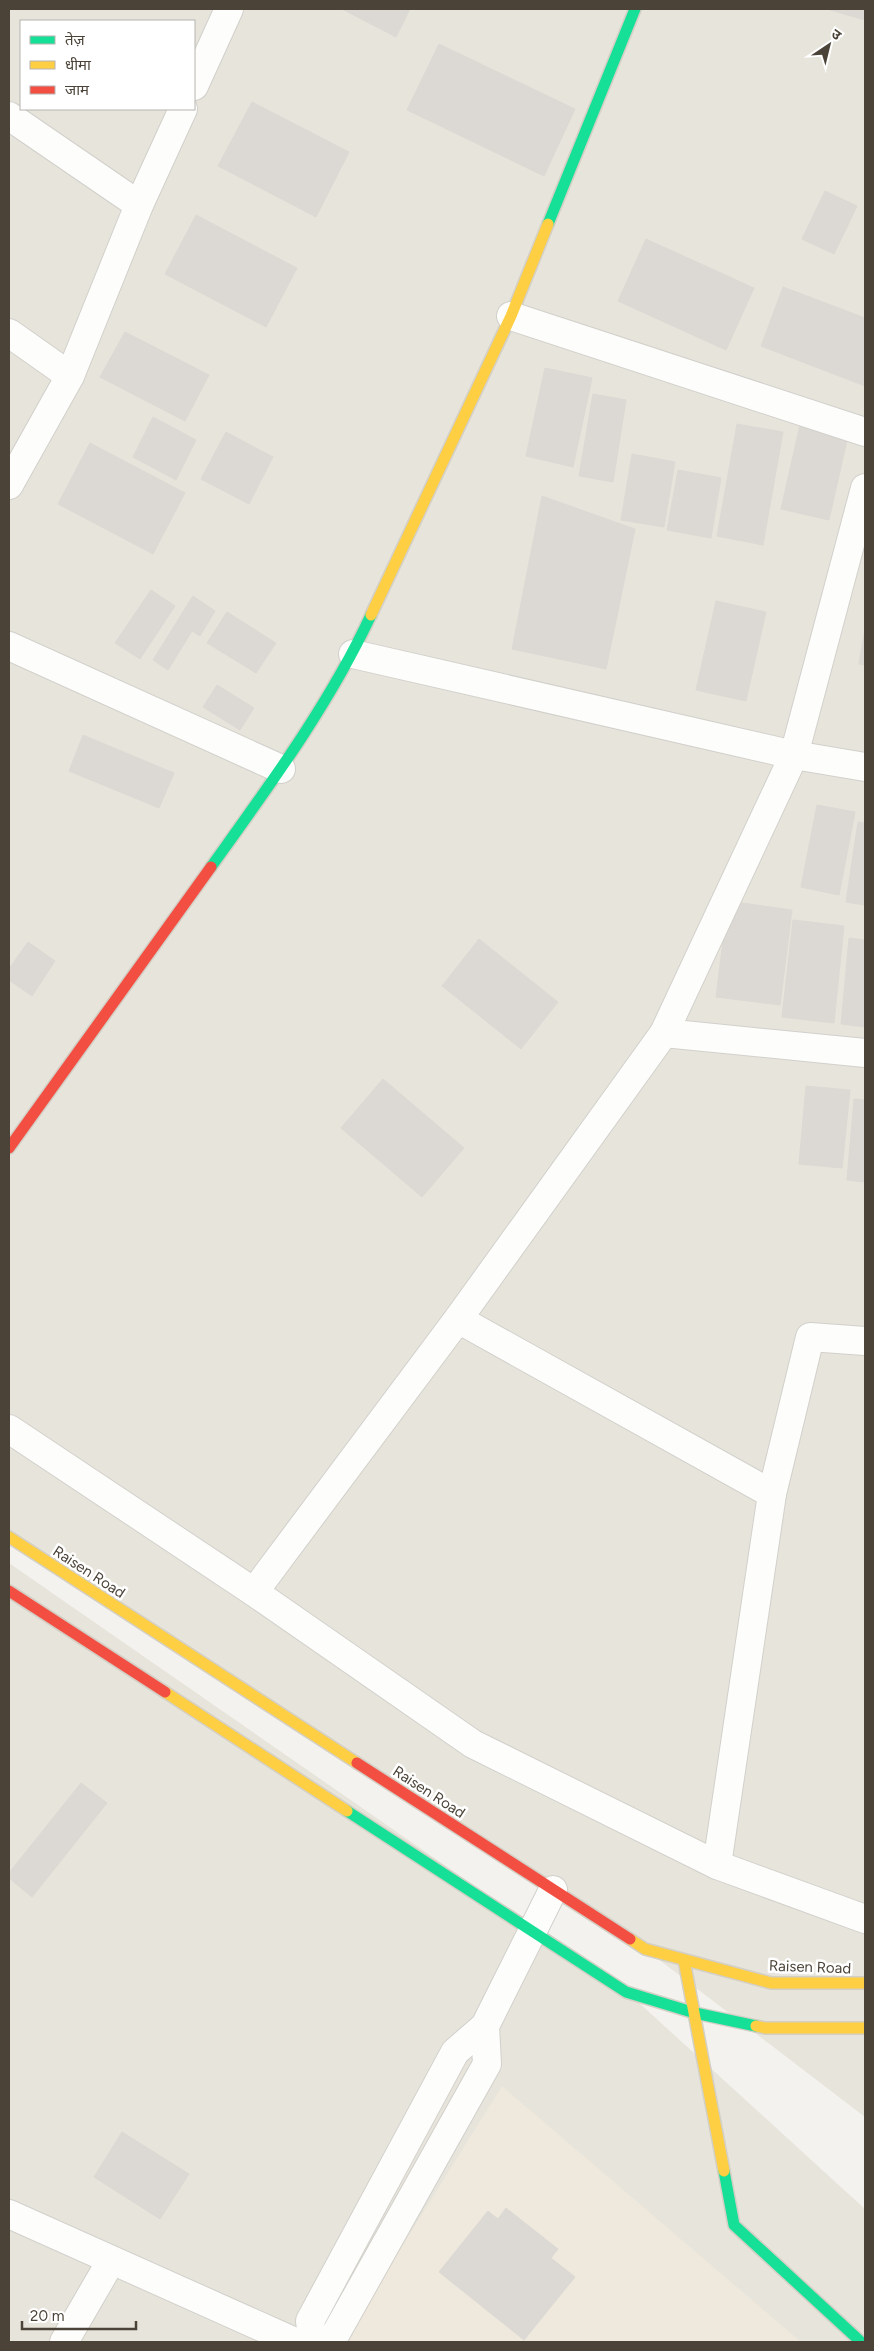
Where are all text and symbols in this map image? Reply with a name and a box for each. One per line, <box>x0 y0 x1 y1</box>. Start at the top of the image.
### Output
legend <box>20 20 195 110</box>
north arrow <box>804 20 854 70</box>
text: उ <box>828 25 845 45</box>
text: तेज़ <box>65 31 86 49</box>
text: धीमा <box>65 56 92 74</box>
text: जाम <box>65 81 90 99</box>
street label: Raisen Road <box>50 1542 128 1602</box>
street label: Raisen Road <box>390 1762 468 1822</box>
street label: Raisen Road <box>769 1957 851 1977</box>
scale bar <box>22 2298 136 2330</box>
text: 20 m <box>30 2307 64 2325</box>

